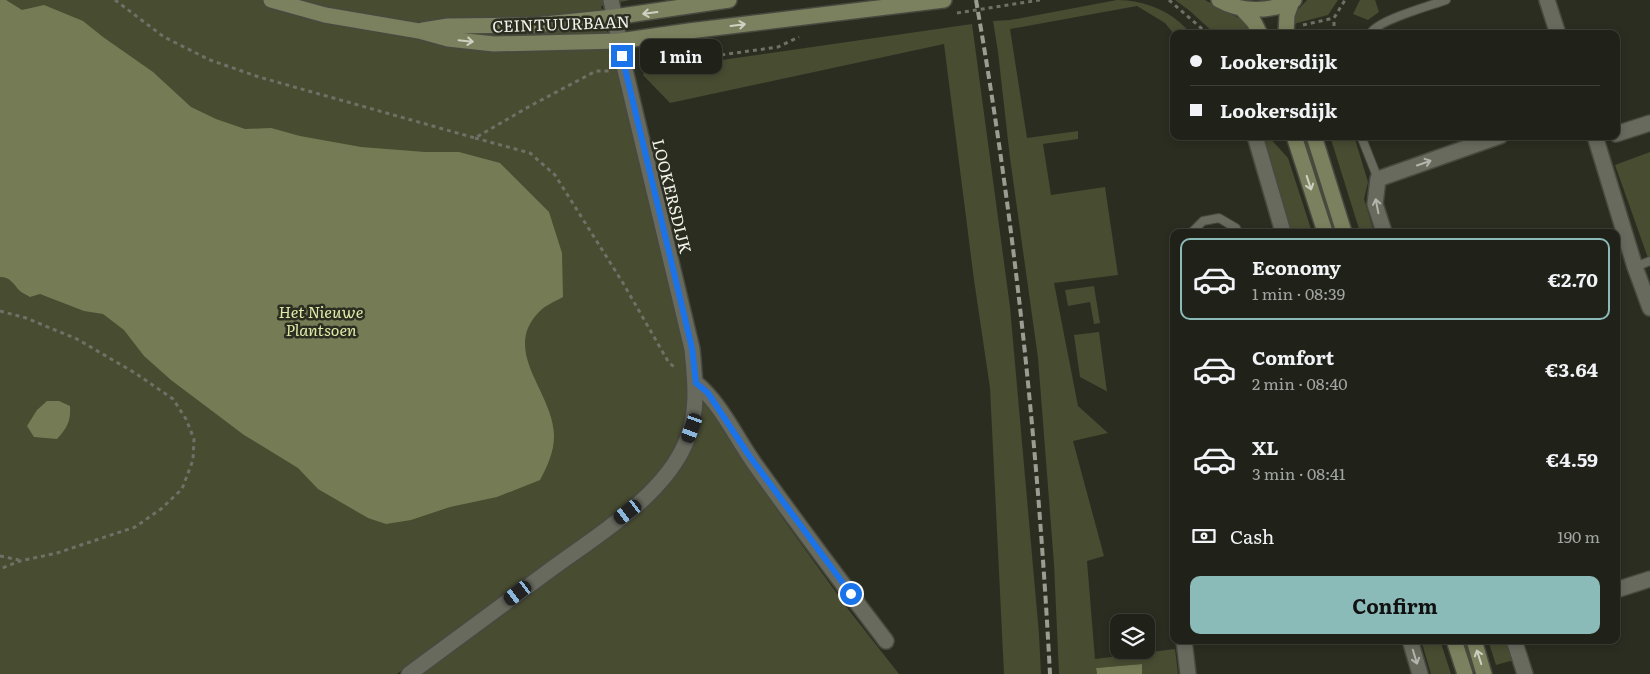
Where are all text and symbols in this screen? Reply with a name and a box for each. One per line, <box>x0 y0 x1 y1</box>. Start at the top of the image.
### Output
one-way arrow <box>642 8 658 18</box>
street label: CEINTUURBAAN <box>492 9 630 37</box>
one-way arrow <box>729 20 745 30</box>
one-way arrow <box>458 36 474 46</box>
callout: 1 min <box>640 38 722 74</box>
text: 1 min <box>660 44 702 68</box>
route end <box>611 45 633 67</box>
text: Lookersdijk <box>1220 47 1337 75</box>
text: Lookersdijk <box>1220 96 1337 124</box>
street label: LOOKERSDIJK <box>647 136 699 256</box>
one-way arrow <box>1416 158 1431 167</box>
one-way arrow <box>1305 174 1315 190</box>
one-way arrow <box>1372 199 1381 215</box>
text: Economy <box>1252 253 1341 281</box>
icon: car <box>1192 257 1237 302</box>
text: €2.70 <box>1548 265 1598 293</box>
text: 1 min · 08:39 <box>1252 281 1345 305</box>
park label: Het Nieuwe Plantsoen <box>279 299 363 341</box>
text: Comfort <box>1252 343 1334 371</box>
icon: car <box>1192 347 1237 392</box>
text: €3.64 <box>1545 355 1598 383</box>
text: 2 min · 08:40 <box>1252 371 1348 395</box>
car <box>679 411 704 445</box>
text: XL <box>1252 433 1279 461</box>
icon: car <box>1192 437 1237 482</box>
text: €4.59 <box>1546 445 1598 473</box>
text: 3 min · 08:41 <box>1252 461 1345 485</box>
car <box>611 497 644 527</box>
icon: cash <box>1190 522 1218 550</box>
text: Cash <box>1230 522 1274 550</box>
text: 190 m <box>1557 524 1600 548</box>
button: Confirm <box>1190 576 1600 634</box>
car <box>501 578 534 608</box>
route start <box>840 583 862 605</box>
map controls <box>1110 614 1155 659</box>
button: layers <box>1110 614 1155 659</box>
one-way arrow <box>1411 649 1421 665</box>
one-way arrow <box>1474 650 1483 665</box>

